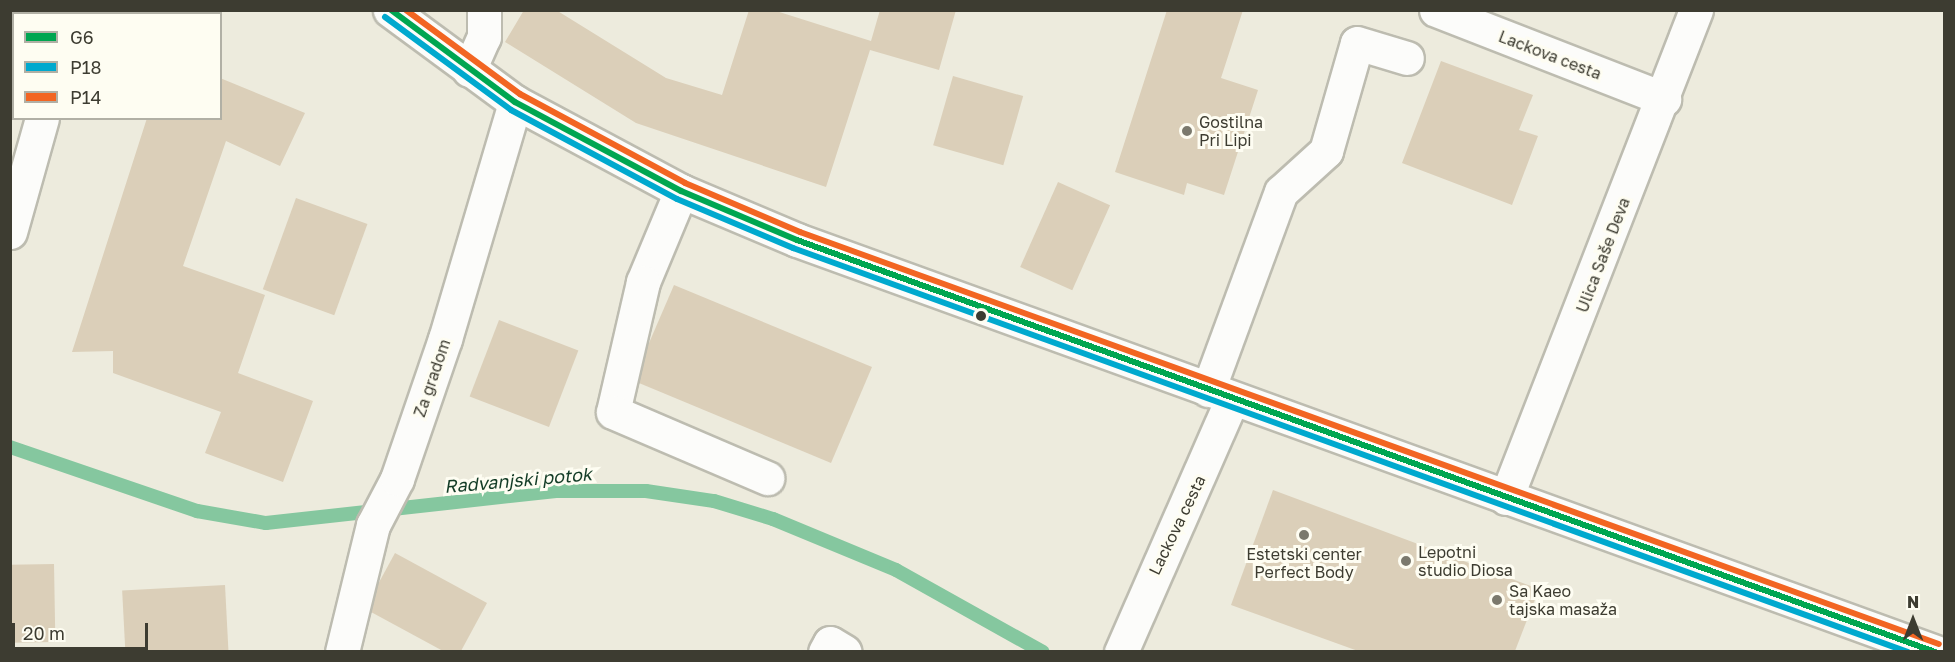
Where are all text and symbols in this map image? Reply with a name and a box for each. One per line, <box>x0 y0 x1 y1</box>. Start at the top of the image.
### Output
legend <box>12 12 222 120</box>
text: G6 <box>70 26 94 48</box>
street label: Lackova cesta <box>1496 27 1604 83</box>
text: P18 <box>70 56 102 78</box>
text: P14 <box>70 86 102 108</box>
place label: Gostilna Pri Lipi <box>1199 112 1263 150</box>
marker: Gostilna Pri Lipi <box>1180 124 1194 138</box>
street label: Ulica Saše Deva <box>1572 195 1634 315</box>
unlabelled marker <box>975 310 987 322</box>
street label: Za gradom <box>410 336 454 420</box>
water label: Radvanjski potok <box>443 463 593 497</box>
street label: Lackova cesta <box>1145 472 1209 578</box>
marker: Estetski center Perfect Body <box>1297 528 1311 542</box>
place label: Lepotni studio Diosa <box>1418 542 1513 580</box>
place label: Estetski center Perfect Body <box>1246 544 1362 582</box>
marker: Lepotni studio Diosa <box>1399 554 1413 568</box>
place label: Sa Kaeo tajska masaža <box>1509 581 1617 619</box>
north arrow <box>1883 590 1943 650</box>
text: N <box>1907 592 1919 612</box>
marker: Sa Kaeo tajska masaža <box>1490 593 1504 607</box>
scale bar <box>15 611 152 649</box>
text: 20 m <box>23 622 65 644</box>

